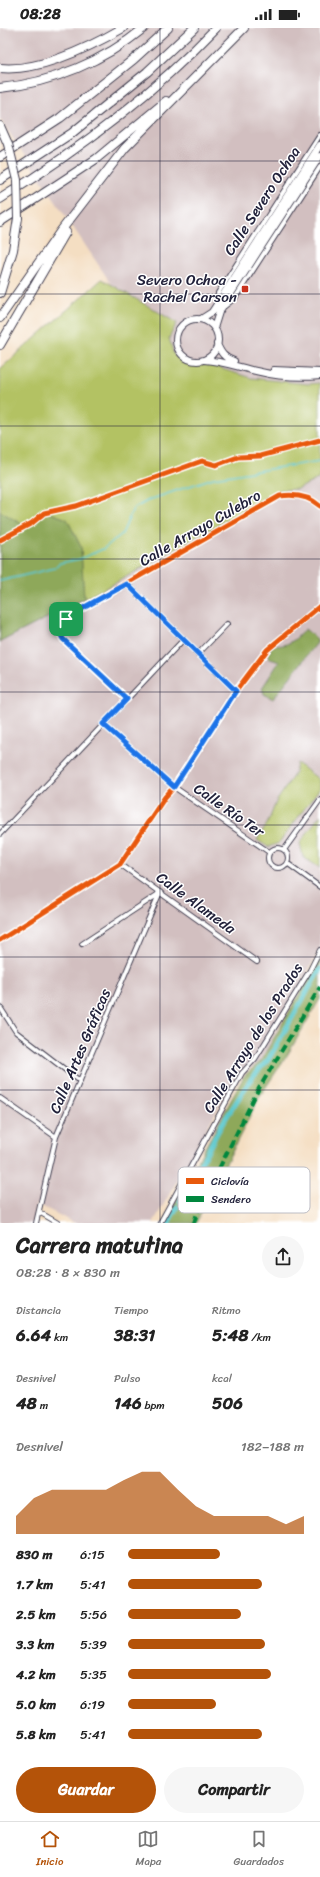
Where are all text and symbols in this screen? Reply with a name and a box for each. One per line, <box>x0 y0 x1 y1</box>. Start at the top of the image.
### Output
text: 08:28 <box>20 1 61 27</box>
street label: Calle Severo Ochoa <box>217 141 307 261</box>
place label: Severo Ochoa - Rachel Carson <box>137 267 237 310</box>
marker: Severo Ochoa - Rachel Carson <box>240 284 250 294</box>
street label: Calle Arroyo Culebro <box>134 482 266 573</box>
pin <box>49 602 83 636</box>
icon: arrive <box>55 608 77 630</box>
street label: Calle Río Ter <box>188 776 271 845</box>
street label: Calle Alameda <box>151 865 242 941</box>
street label: Calle Arroyo de los Prados <box>196 958 310 1118</box>
street label: Calle Artes Gráficas <box>42 984 118 1118</box>
legend <box>178 1167 310 1213</box>
text: Ciclovía <box>211 1172 249 1191</box>
text: Sendero <box>211 1190 251 1209</box>
text: Carrera matutina <box>16 1226 183 1265</box>
button: share <box>262 1236 304 1278</box>
text: 08:28 · 8 × 830 m <box>16 1261 120 1284</box>
text: Distancia <box>16 1301 61 1320</box>
text: Tiempo <box>114 1301 149 1320</box>
text: Ritmo <box>212 1301 241 1320</box>
text: 6.64 <box>16 1320 51 1350</box>
text: 38:31 <box>114 1320 155 1350</box>
text: 5:48 <box>212 1320 248 1350</box>
text: km <box>51 1328 68 1347</box>
text: /km <box>248 1328 271 1347</box>
text: Desnivel <box>16 1369 56 1388</box>
text: Pulso <box>114 1369 140 1388</box>
text: kcal <box>212 1369 232 1388</box>
text: 48 <box>16 1388 37 1418</box>
text: 146 <box>114 1388 142 1418</box>
text: 506 <box>212 1388 243 1418</box>
text: m <box>37 1396 48 1415</box>
text: bpm <box>142 1396 165 1415</box>
text: Desnivel <box>16 1435 63 1458</box>
text: 182–188 m <box>241 1435 304 1458</box>
text: 830 m <box>16 1543 53 1566</box>
text: 6:15 <box>80 1543 105 1566</box>
text: 1.7 km <box>16 1573 53 1596</box>
text: 5:41 <box>80 1573 106 1596</box>
text: 2.5 km <box>16 1603 56 1626</box>
text: 5:56 <box>80 1603 107 1626</box>
text: 3.3 km <box>16 1633 54 1656</box>
text: 5:39 <box>80 1633 107 1656</box>
text: 4.2 km <box>16 1663 56 1686</box>
text: 5:35 <box>80 1663 107 1686</box>
text: 5.0 km <box>16 1693 56 1716</box>
text: 6:19 <box>80 1693 105 1716</box>
text: 5.8 km <box>16 1723 56 1746</box>
text: 5:41 <box>80 1723 106 1746</box>
button: Guardar <box>16 1767 156 1813</box>
button: Compartir <box>164 1767 304 1813</box>
tab: Inicio <box>36 1828 63 1871</box>
tab: Mapa <box>135 1828 161 1871</box>
tab: Guardados <box>233 1828 284 1871</box>

